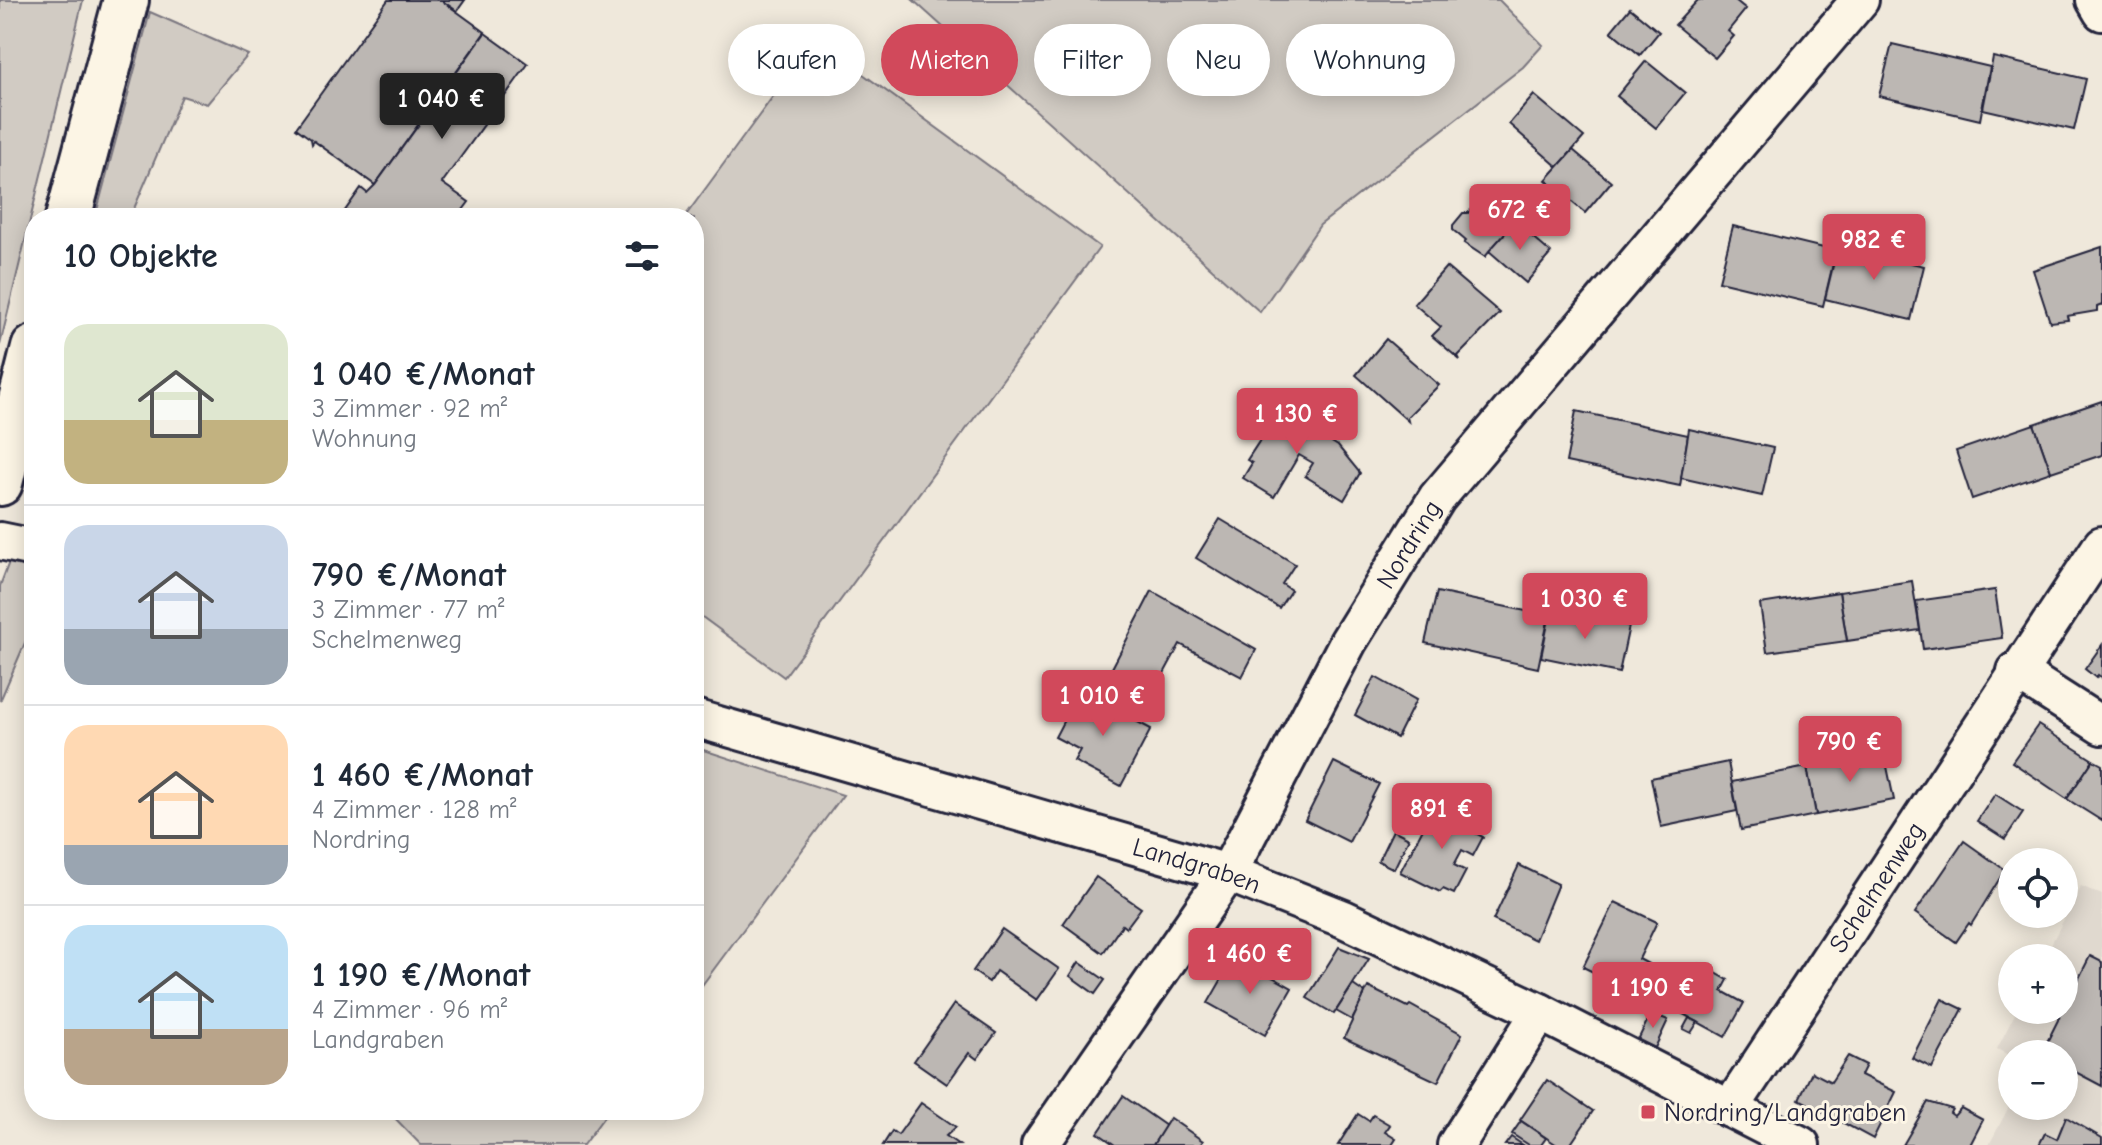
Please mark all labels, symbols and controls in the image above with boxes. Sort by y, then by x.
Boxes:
chip: Kaufen [728,24,865,96]
chip: Mieten [881,24,1018,96]
chip: Filter [1034,24,1151,96]
chip: Neu [1167,24,1270,96]
chip: Wohnung [1286,24,1455,96]
pin: 1 040 € [368,73,516,141]
text: 1 040 € [398,84,486,114]
pin: 672 € [1464,184,1576,252]
text: 672 € [1487,195,1553,225]
pin: 982 € [1818,214,1930,282]
text: 982 € [1840,225,1908,255]
icon: filters [620,234,664,278]
text: 10 Objekte [64,236,218,276]
text: 1 040 €/Monat [312,354,535,394]
icon: home [128,356,224,452]
pin: 1 130 € [1223,388,1371,456]
text: 3 Zimmer · 92 m² [312,394,507,424]
text: 1 130 € [1255,399,1339,429]
text: Wohnung [312,424,417,454]
street label: Nordring [1371,495,1448,594]
text: 790 €/Monat [312,555,506,595]
icon: home [128,557,224,653]
pin: 1 030 € [1511,573,1659,641]
text: 1 030 € [1540,584,1630,614]
text: 3 Zimmer · 77 m² [312,595,504,625]
text: Schelmenweg [312,625,462,655]
pin: 1 010 € [1029,670,1177,738]
text: 1 010 € [1060,681,1146,711]
pin: 790 € [1794,716,1906,784]
text: 790 € [1817,727,1883,757]
text: 1 460 €/Monat [312,755,533,795]
icon: home [128,757,224,853]
pin: 891 € [1386,783,1498,851]
text: 891 € [1410,794,1474,824]
text: 4 Zimmer · 128 m² [312,795,517,825]
street label: Schelmenweg [1823,816,1931,959]
text: Nordring [312,825,411,855]
street label: Landgraben [1129,832,1265,900]
map controls [1998,848,2078,1120]
button: locate [1998,848,2078,928]
pin: 1 460 € [1176,928,1324,996]
text: 1 460 € [1206,939,1294,969]
button: + [1998,944,2078,1024]
text: 1 190 €/Monat [312,955,530,995]
icon: home [128,957,224,1053]
pin: 1 190 € [1579,962,1727,1030]
text: 1 190 € [1610,973,1696,1003]
text: 4 Zimmer · 96 m² [312,995,507,1025]
text: Landgraben [312,1025,444,1055]
button: − [1998,1040,2078,1120]
place label: Nordring/Landgraben [1664,1098,1906,1128]
marker: Nordring/Landgraben [1639,1103,1657,1121]

